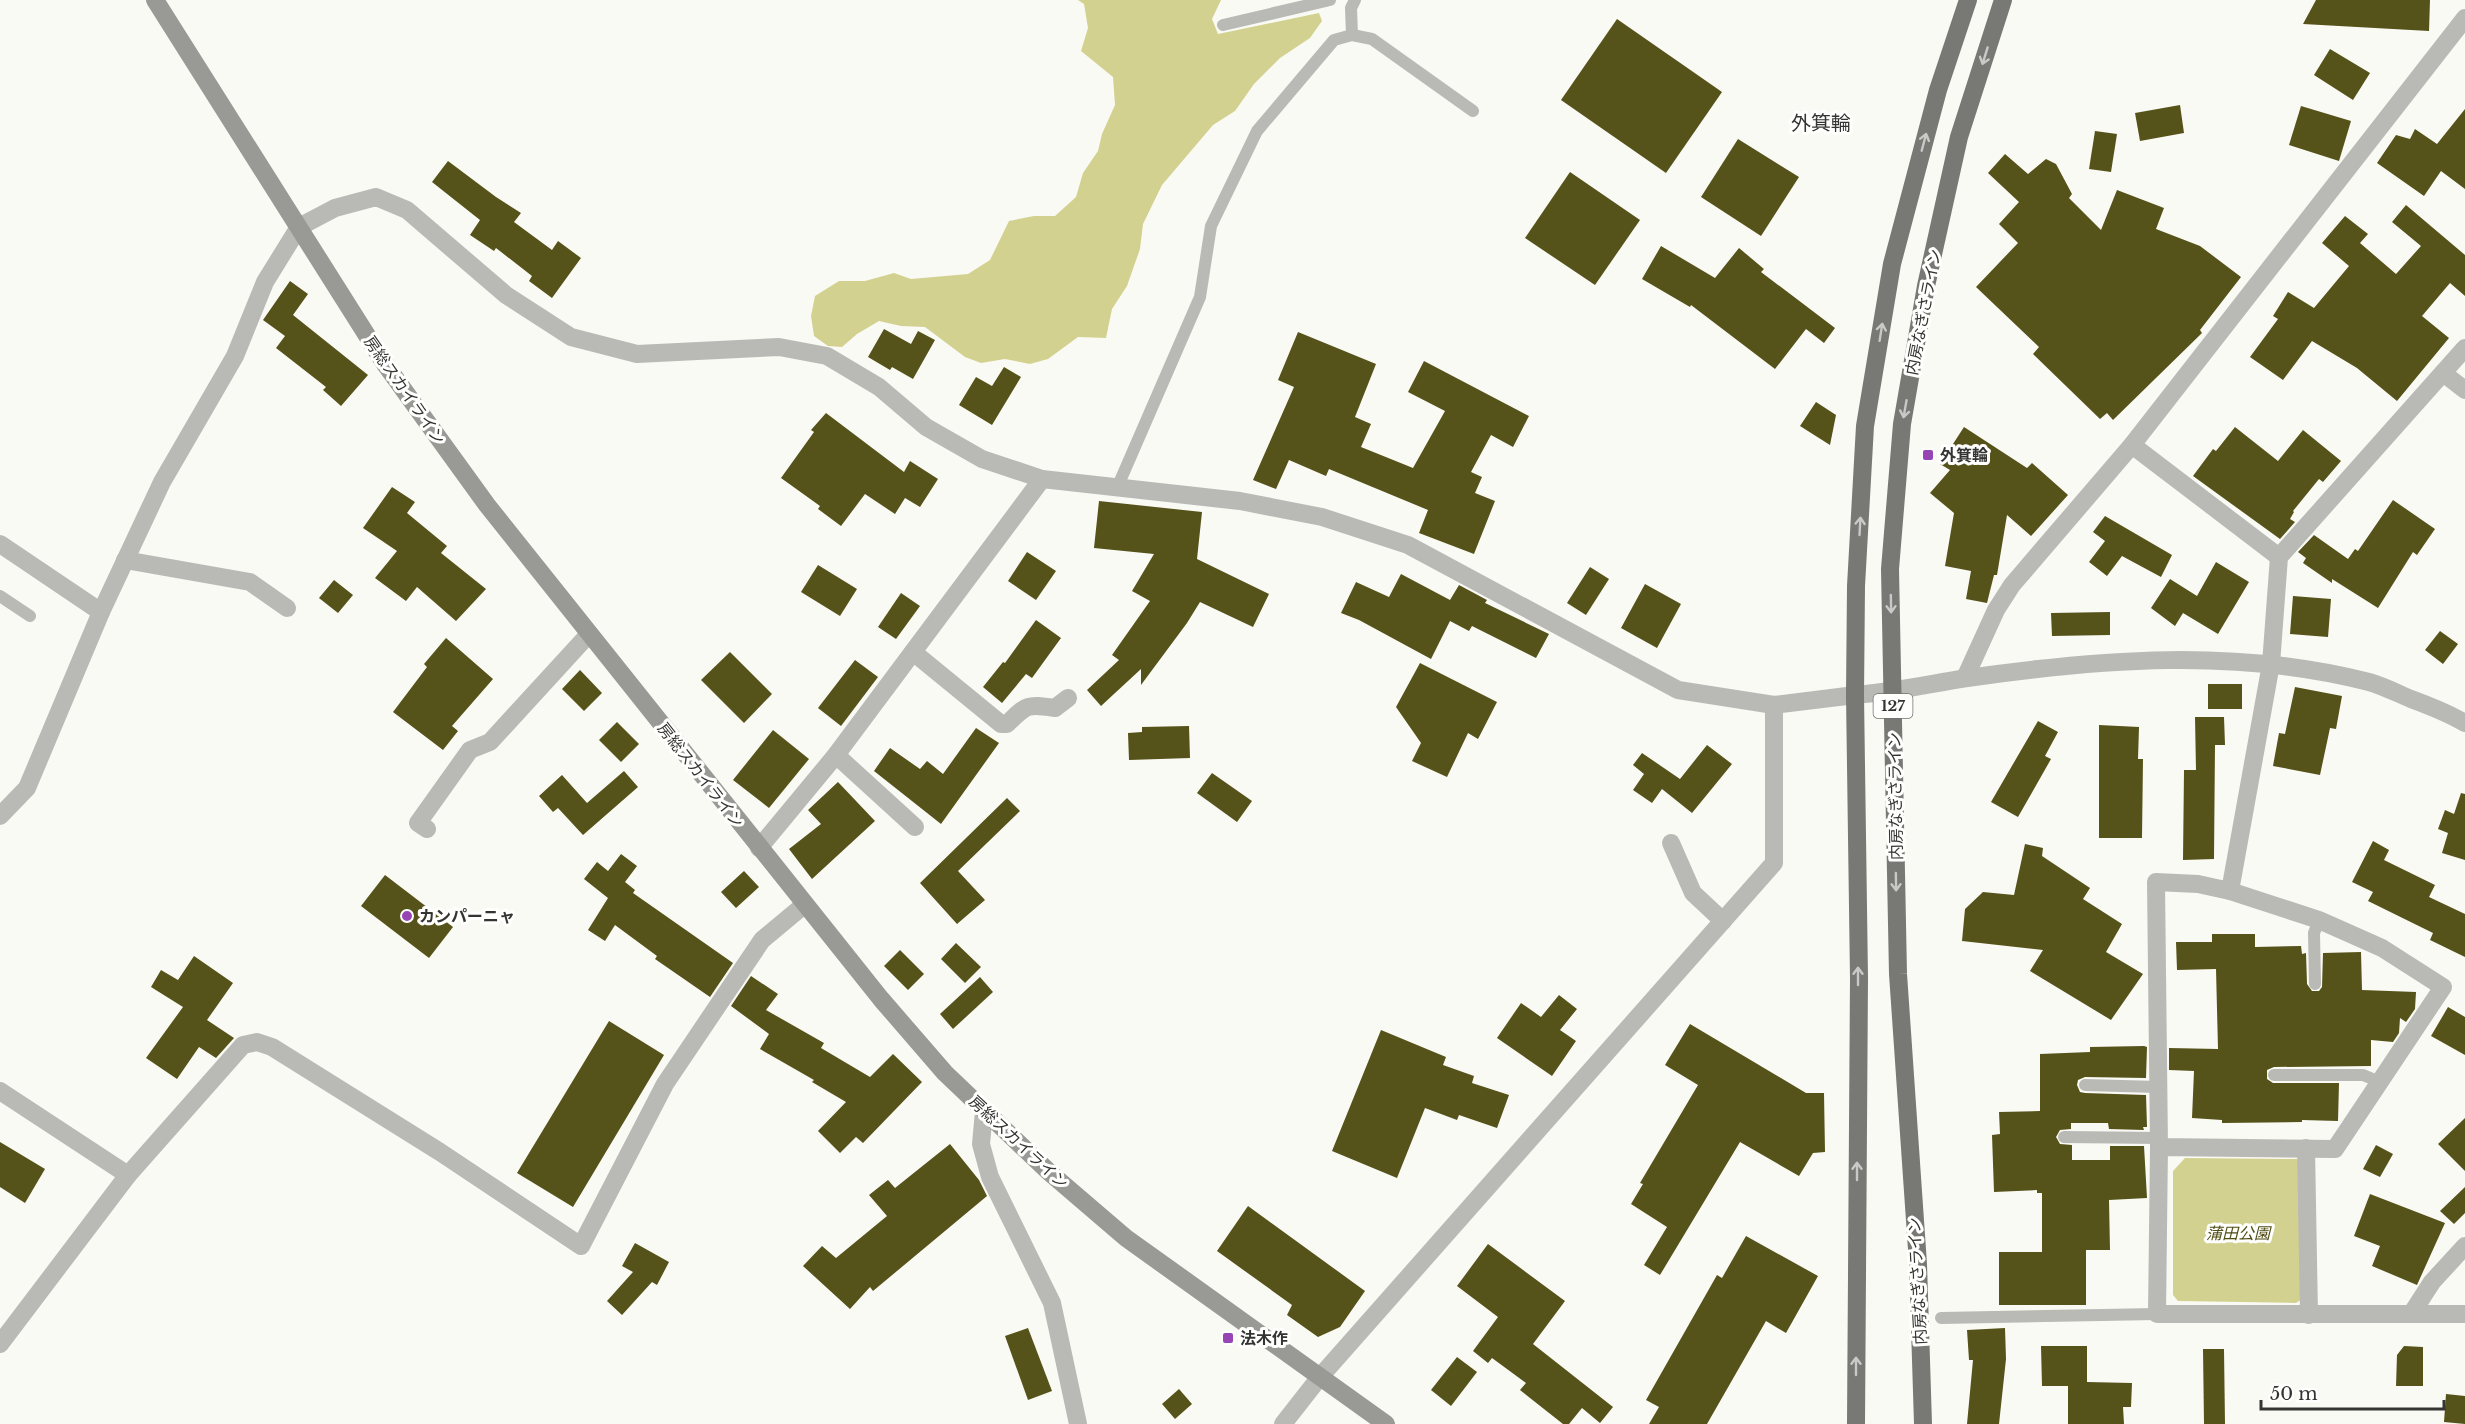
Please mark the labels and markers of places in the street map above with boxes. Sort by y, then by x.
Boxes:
place label: 外箕輪 [1940,445,1988,465]
marker: 外箕輪 [1921,448,1935,462]
place label: カンパーニャ [419,906,515,926]
marker: カンパーニャ [400,909,414,923]
place label: 法木作 [1240,1328,1288,1348]
marker: 法木作 [1221,1331,1235,1345]

